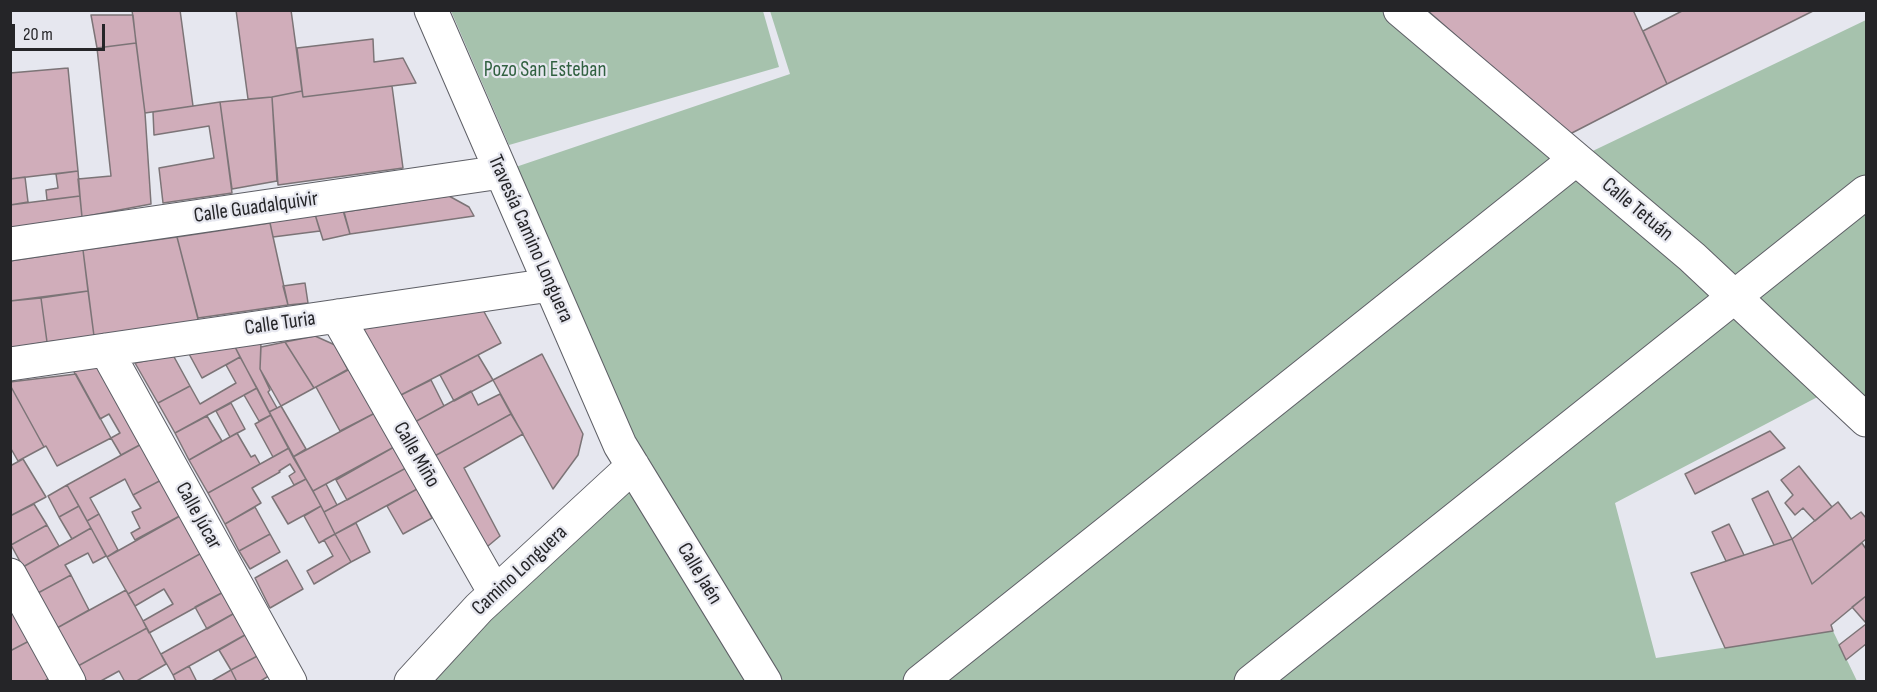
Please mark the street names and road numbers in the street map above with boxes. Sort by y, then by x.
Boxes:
street label: Travesía Camino Longuera [482,151,578,327]
street label: Calle Tetuán [1596,173,1678,247]
street label: Calle Guadalquivir [192,187,320,229]
street label: Calle Turia [243,307,317,341]
street label: Calle Miño [387,418,445,492]
street label: Calle Júcar [169,478,227,554]
street label: Camino Longuera [467,521,573,621]
street label: Calle Jaén [671,539,727,609]

